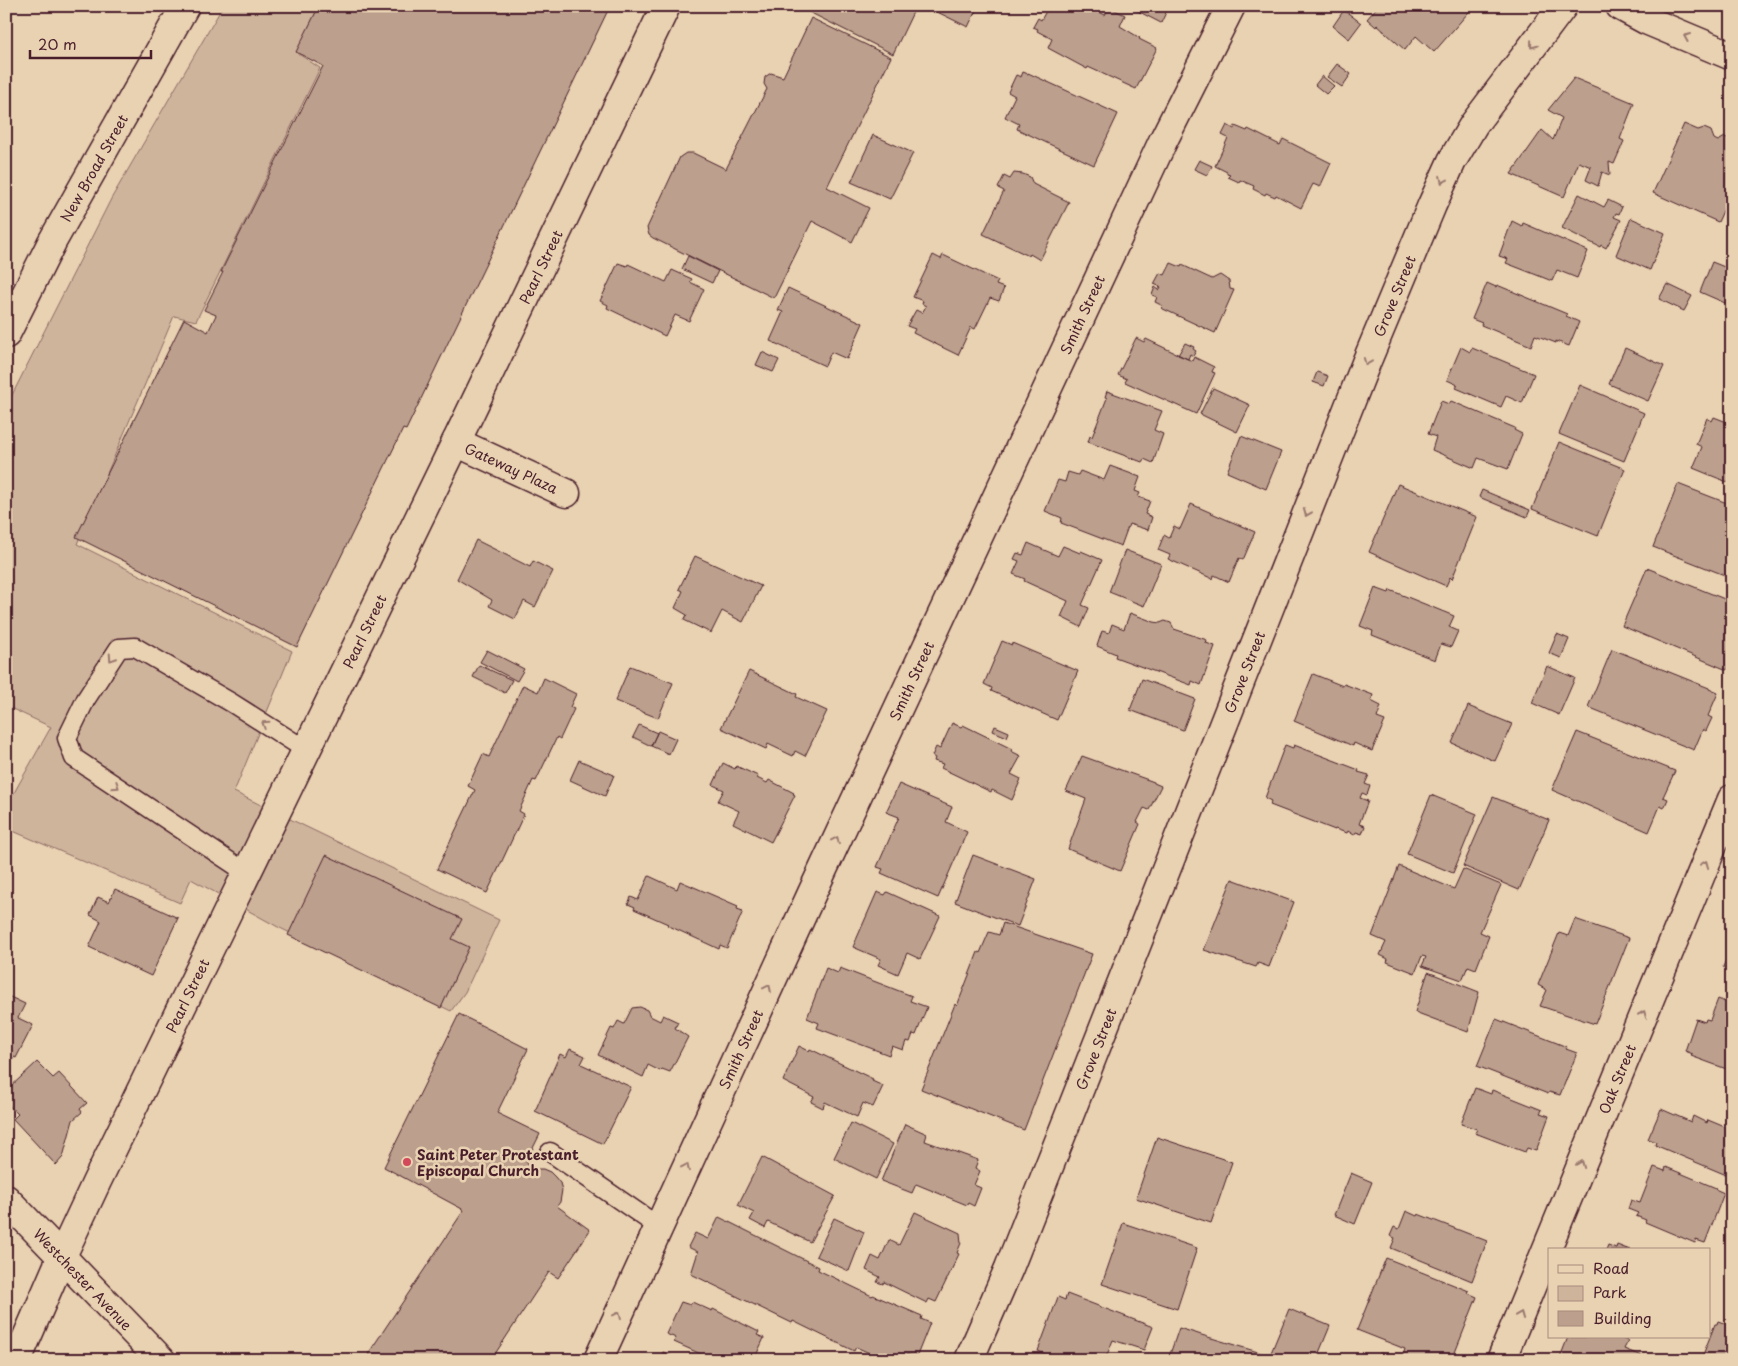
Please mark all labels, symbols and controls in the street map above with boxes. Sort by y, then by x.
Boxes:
scale bar [30,28,151,60]
text: 20 m [38,32,77,55]
one-way arrow [1683,33,1692,44]
one-way arrow [1530,39,1538,48]
street label: New Broad Street [55,110,133,226]
one-way arrow [1439,175,1450,184]
street label: Pearl Street [514,226,567,307]
street label: Grove Street [1368,252,1421,340]
street label: Smith Street [1054,271,1110,358]
one-way arrow [1363,357,1373,366]
street label: Gateway Plaza [461,437,562,498]
one-way arrow [1303,508,1314,517]
street label: Pearl Street [337,590,391,672]
street label: Grove Street [1218,628,1270,716]
street label: Smith Street [884,637,939,724]
one-way arrow [109,653,118,662]
one-way arrow [262,721,271,730]
one-way arrow [110,780,120,789]
one-way arrow [830,836,840,845]
one-way arrow [1699,860,1709,869]
street label: Pearl Street [160,955,214,1036]
one-way arrow [762,984,772,993]
street label: Grove Street [1070,1004,1121,1093]
street label: Smith Street [713,1006,768,1092]
one-way arrow [1637,1010,1648,1019]
street label: Oak Street [1593,1041,1641,1117]
place label: Saint Peter Protestant Episcopal Church [417,1144,579,1181]
marker: Saint Peter Protestant Episcopal Church [401,1156,413,1168]
one-way arrow [1575,1160,1586,1169]
one-way arrow [680,1164,690,1173]
street label: Westchester Avenue [29,1223,137,1335]
legend [1548,1248,1710,1338]
text: Road [1593,1256,1629,1279]
text: Park [1593,1280,1627,1303]
text: Building [1593,1306,1652,1329]
one-way arrow [612,1311,623,1320]
one-way arrow [1513,1311,1524,1320]

